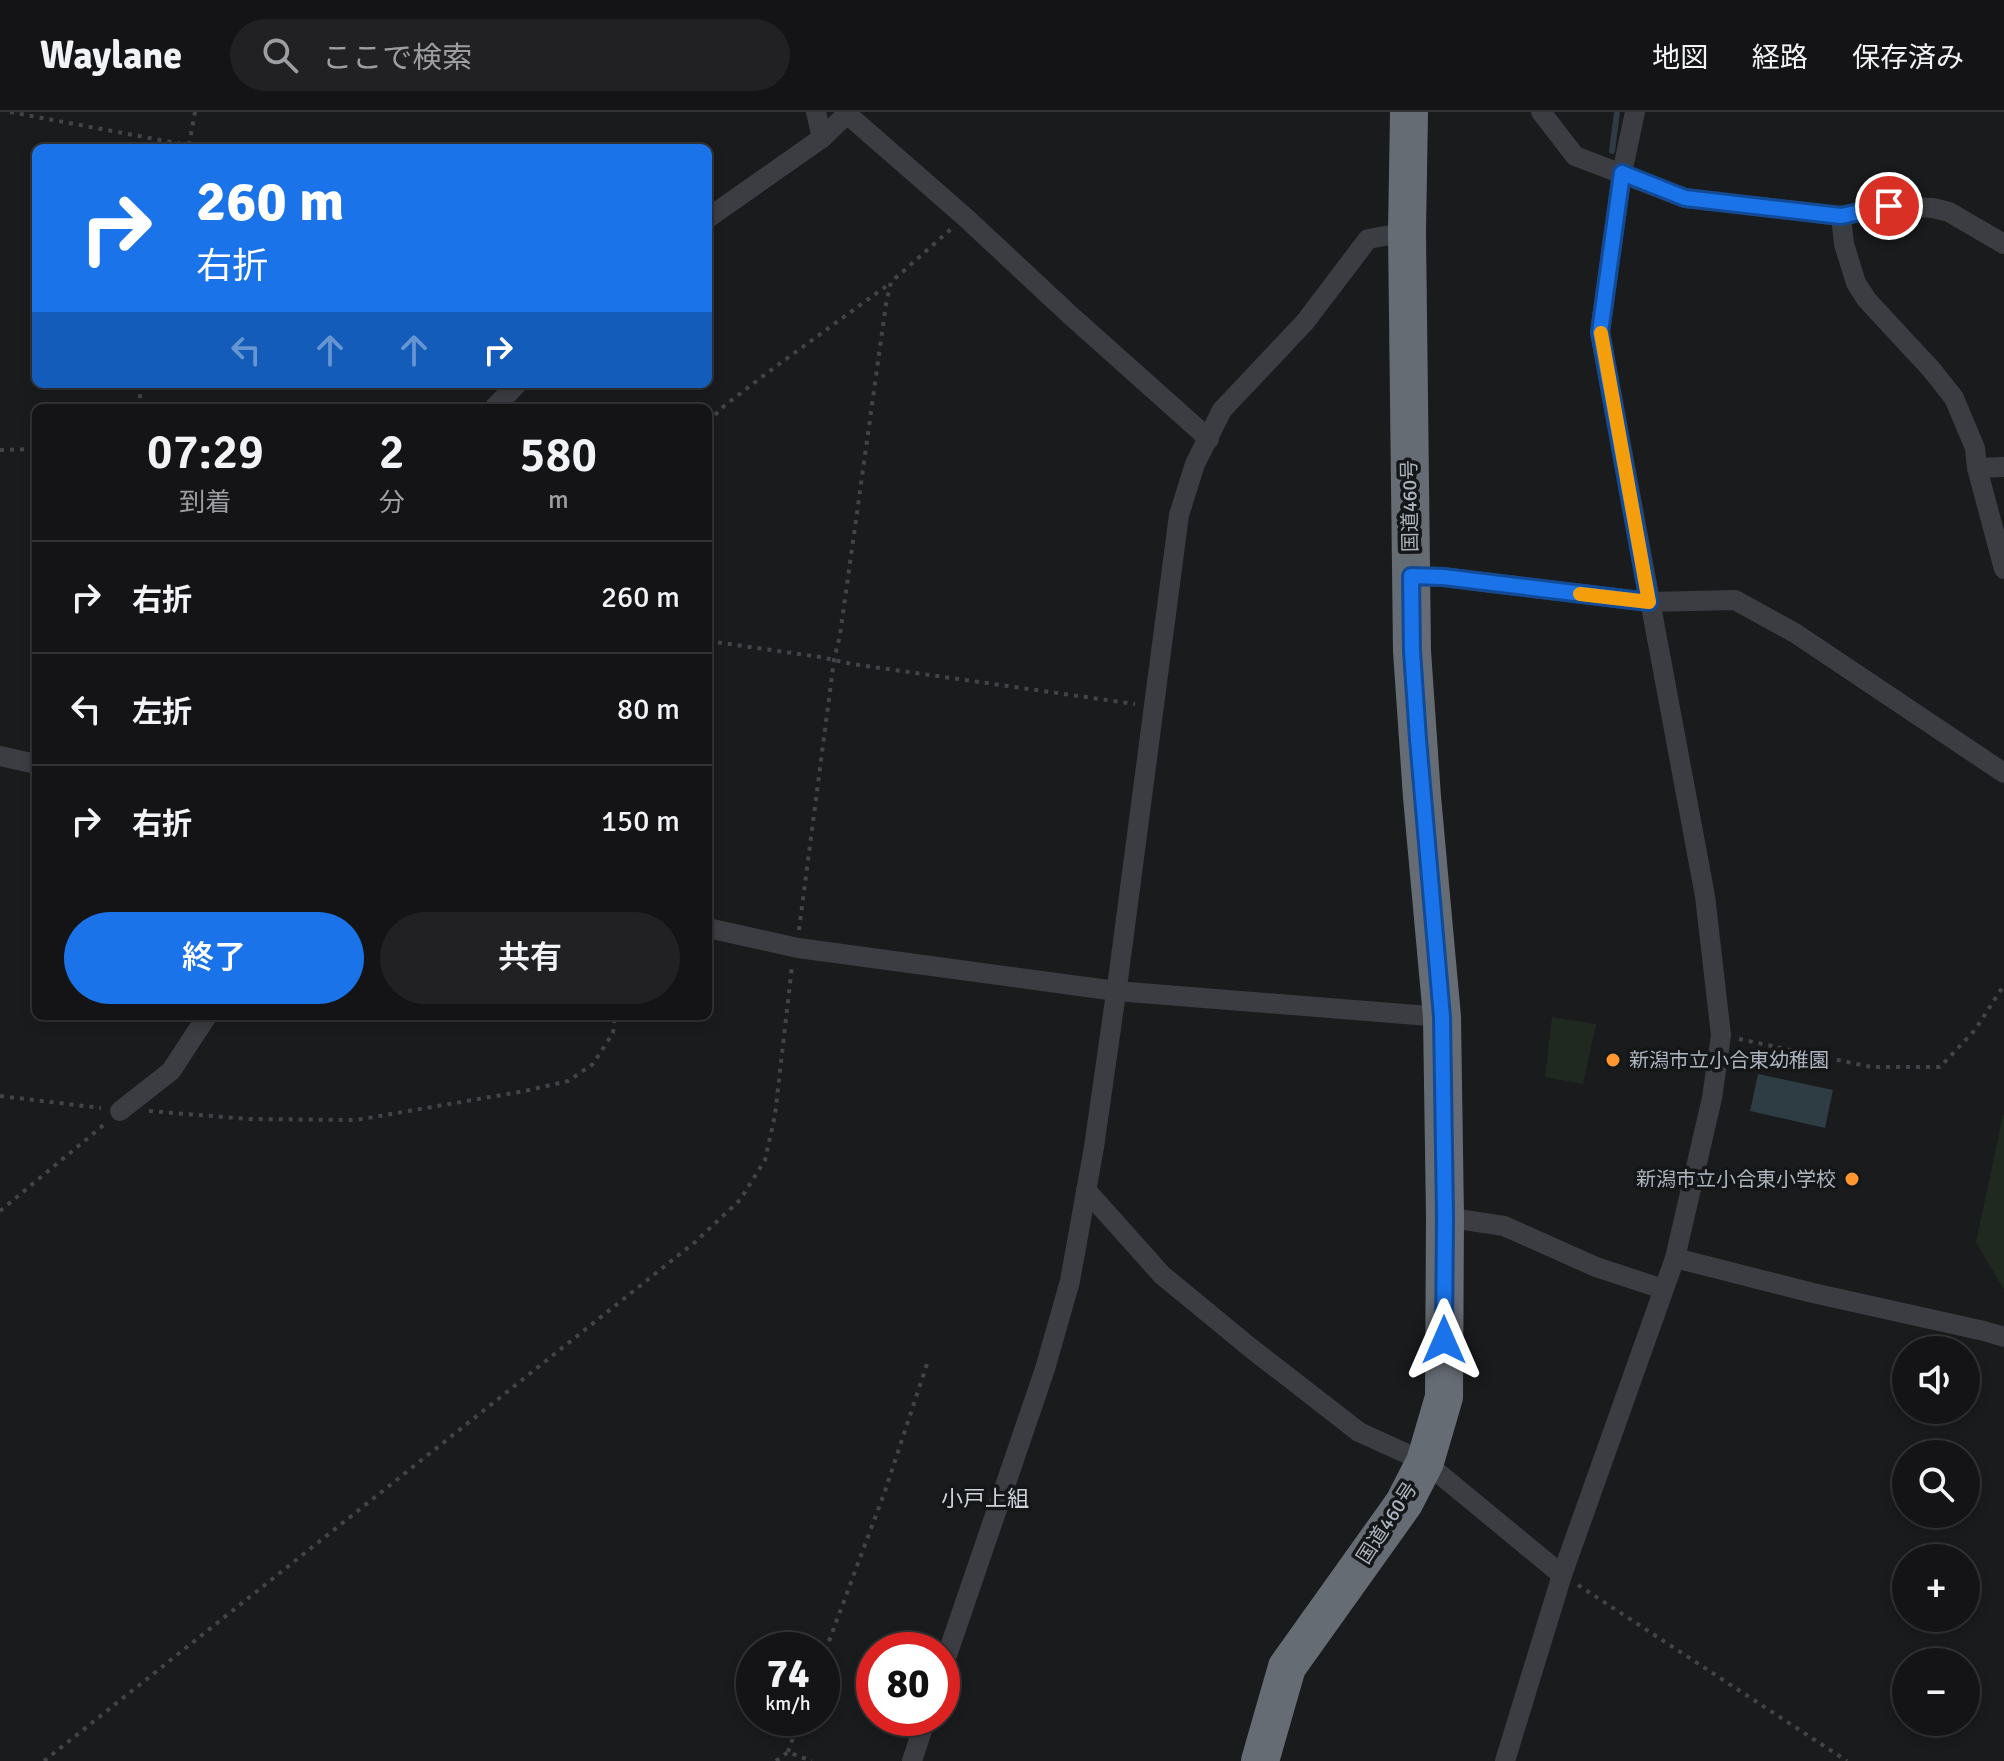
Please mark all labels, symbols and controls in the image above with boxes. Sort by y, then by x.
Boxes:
search box [230,19,790,91]
text: Waylane [40,32,182,79]
icon: search [258,33,302,77]
text: ここで検索 [322,40,472,77]
text: 地図 [1652,41,1708,75]
text: 経路 [1752,41,1808,75]
text: 保存済み [1852,41,1964,75]
text: 260 m [196,167,344,236]
pin [1855,172,1923,240]
icon: right [64,176,168,280]
icon: arrive [1867,184,1911,228]
text: 右折 [196,244,268,289]
icon: left [224,328,268,372]
icon: ahead [308,328,352,372]
icon: ahead [392,328,436,372]
icon: right [476,328,520,372]
text: 07:29 [147,423,264,482]
text: 2 [379,423,405,482]
text: 580 [519,426,597,485]
street label: 国道460号 [1397,460,1423,552]
text: m [548,484,569,516]
text: 到着 [179,487,231,519]
text: 分 [379,487,405,519]
icon: right [64,575,108,619]
text: 260 m [601,579,680,616]
text: 右折 [132,582,192,619]
icon: left [64,687,108,731]
text: 80 m [617,691,680,728]
text: 左折 [132,694,192,731]
icon: right [64,799,108,843]
text: 150 m [601,803,680,840]
text: 右折 [132,806,192,843]
button: 終了 [64,912,364,1004]
button: 共有 [380,912,680,1004]
place label: 新潟市立小合東幼稚園 [1629,1048,1829,1073]
marker: 新潟市立小合東幼稚園 [1604,1051,1622,1069]
place label: 新潟市立小合東小学校 [1636,1167,1836,1192]
marker: 新潟市立小合東小学校 [1843,1170,1861,1188]
position arrow [1402,1298,1486,1382]
map controls [1892,1336,1980,1736]
button: sound [1892,1336,1980,1424]
button: search [1892,1440,1980,1528]
street label: 国道460号 [1351,1477,1423,1569]
district label: 小戸上組 [941,1485,1029,1512]
button: + [1892,1544,1980,1632]
speed limit sign: 80 [856,1632,960,1736]
button: − [1892,1648,1980,1736]
text: 74 [766,1649,810,1699]
text: km/h [765,1691,811,1716]

